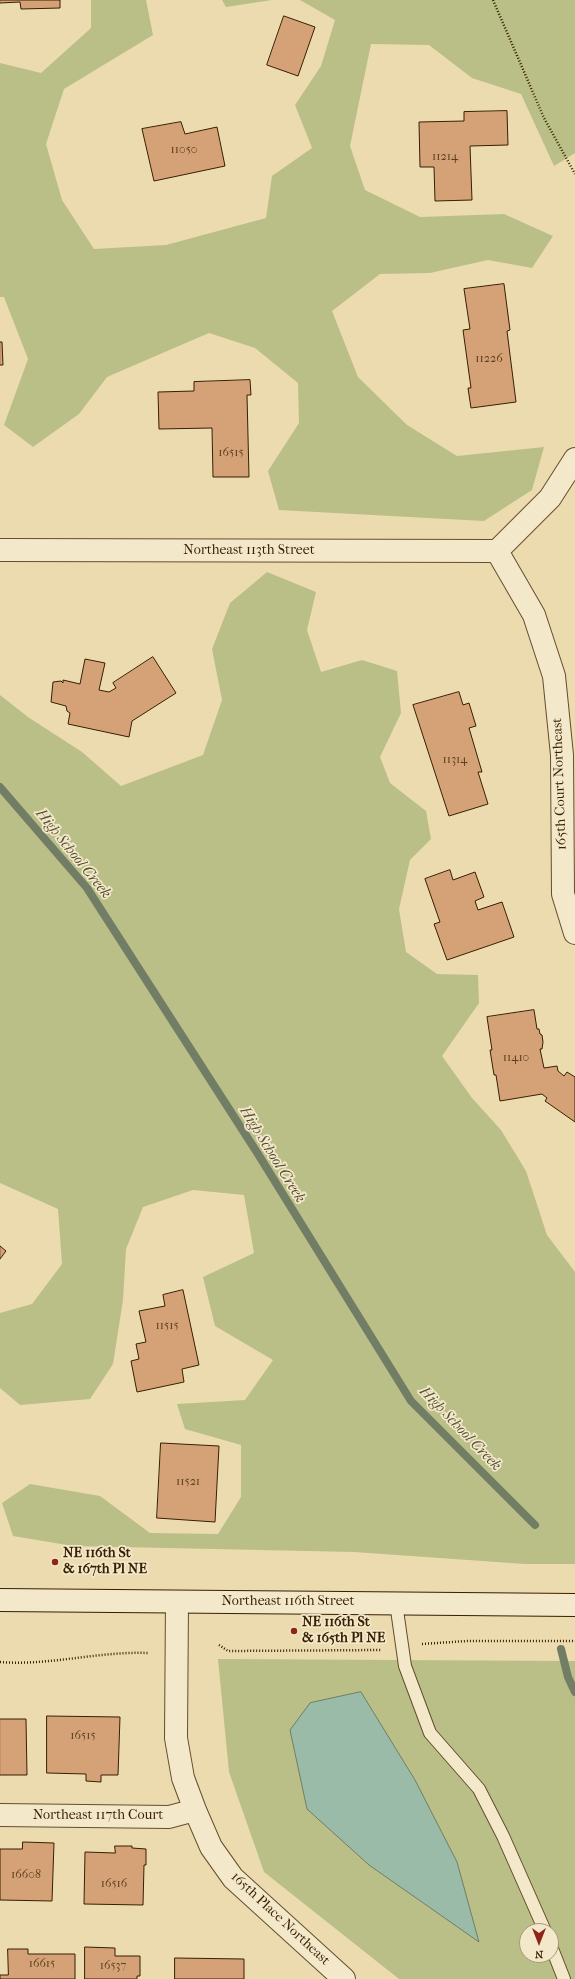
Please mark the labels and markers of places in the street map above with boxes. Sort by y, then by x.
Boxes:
place label: NE 116th St & 167th Pl NE [63,1546,147,1578]
marker: NE 116th St & 167th Pl NE [50,1557,60,1567]
place label: NE 116th St & 165th Pl NE [302,1615,385,1648]
marker: NE 116th St & 165th Pl NE [289,1626,299,1636]

